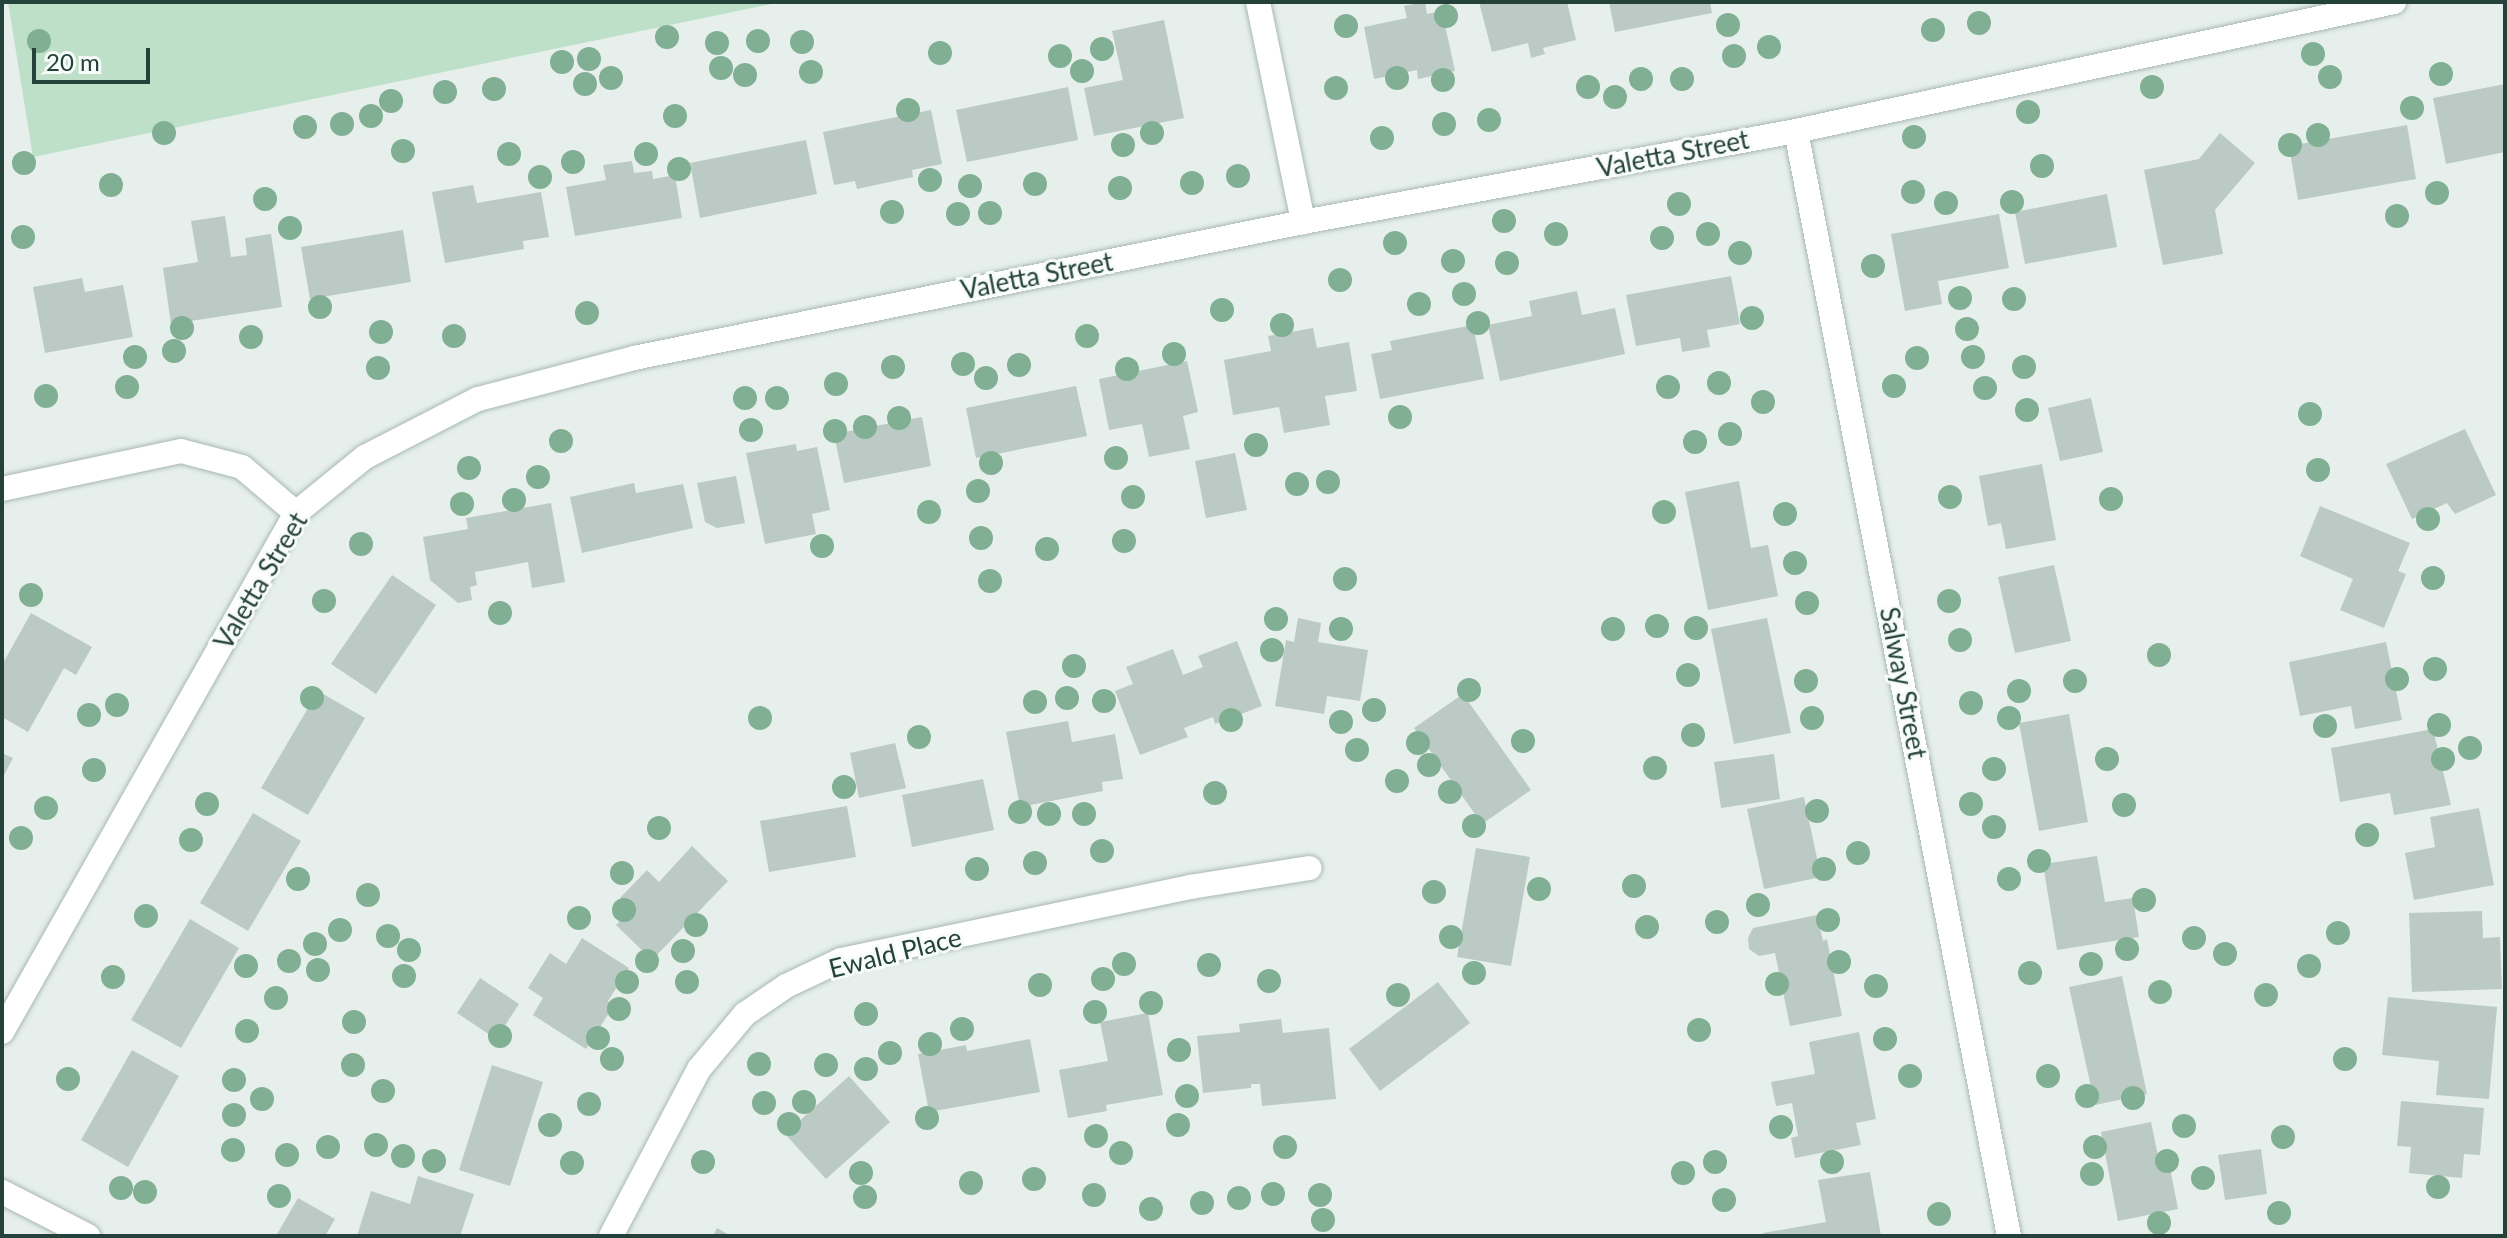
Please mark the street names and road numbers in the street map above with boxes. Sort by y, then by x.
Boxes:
street label: Valetta Street [1594,124,1752,184]
street label: Valetta Street [958,246,1116,306]
street label: Valetta Street [208,507,314,655]
street label: Salway Street [1873,604,1933,762]
street label: Ewald Place [825,921,965,985]

